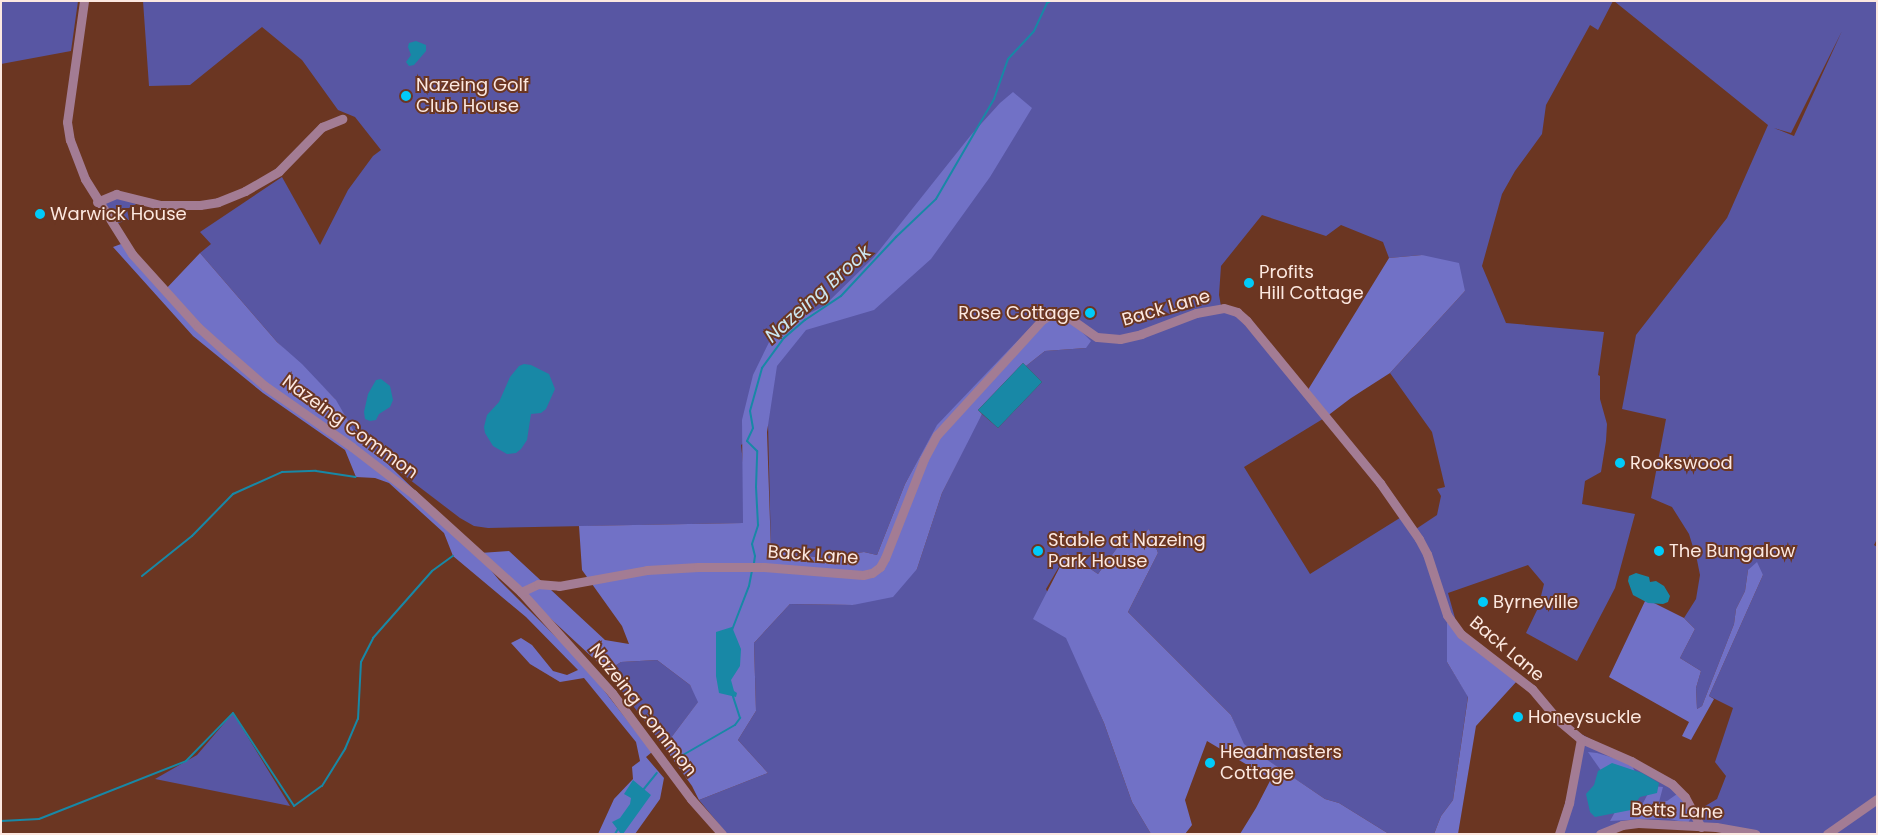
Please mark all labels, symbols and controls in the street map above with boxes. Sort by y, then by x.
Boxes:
place label: Nazeing Golf Club House [416,75,529,118]
marker: Nazeing Golf Club House [400,90,412,102]
place label: Warwick House [50,203,187,225]
marker: Warwick House [34,208,46,220]
water label: Nazeing Brook [760,240,876,348]
place label: Profits Hill Cottage [1259,262,1364,304]
marker: Profits Hill Cottage [1243,277,1255,289]
street label: Back Lane [1119,285,1213,331]
place label: Rose Cottage [958,302,1080,324]
marker: Rose Cottage [1084,307,1096,319]
street label: Nazeing Common [278,370,422,484]
place label: Rookswood [1630,452,1733,474]
marker: Rookswood [1614,457,1626,469]
place label: Stable at Nazeing Park House [1048,530,1206,572]
place label: The Bungalow [1669,540,1795,562]
street label: Back Lane [767,541,859,569]
marker: Stable at Nazeing Park House [1032,545,1044,557]
marker: The Bungalow [1653,545,1665,557]
place label: Byrneville [1493,591,1578,613]
marker: Byrneville [1477,596,1489,608]
street label: Back Lane [1465,612,1549,686]
street label: Nazeing Common [584,639,702,781]
place label: Honeysuckle [1528,706,1641,728]
marker: Honeysuckle [1512,711,1524,723]
place label: Headmasters Cottage [1220,742,1342,784]
marker: Headmasters Cottage [1204,757,1216,769]
street label: Betts Lane [1631,799,1723,823]

